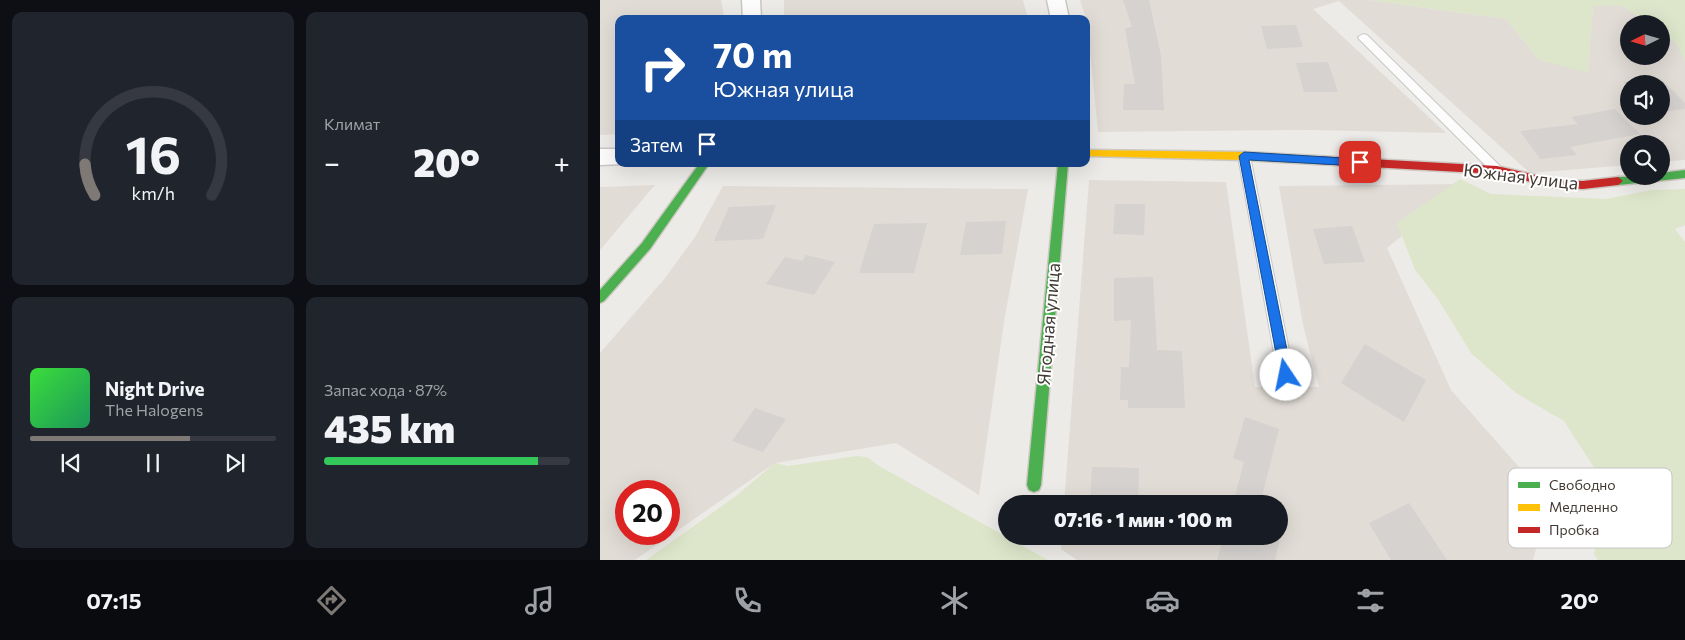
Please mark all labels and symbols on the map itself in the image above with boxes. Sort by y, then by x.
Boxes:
north arrow [1620,15,1670,65]
pin [1339,141,1381,183]
street label: Южная улица [1462,158,1580,194]
street label: Ягодная улица [1032,262,1064,386]
position arrow [1259,348,1311,400]
legend [1508,468,1672,548]
text: Свободно [1549,476,1616,493]
speed limit sign: 20 [615,480,680,545]
text: Медленно [1549,498,1618,515]
text: Пробка [1549,521,1599,538]

